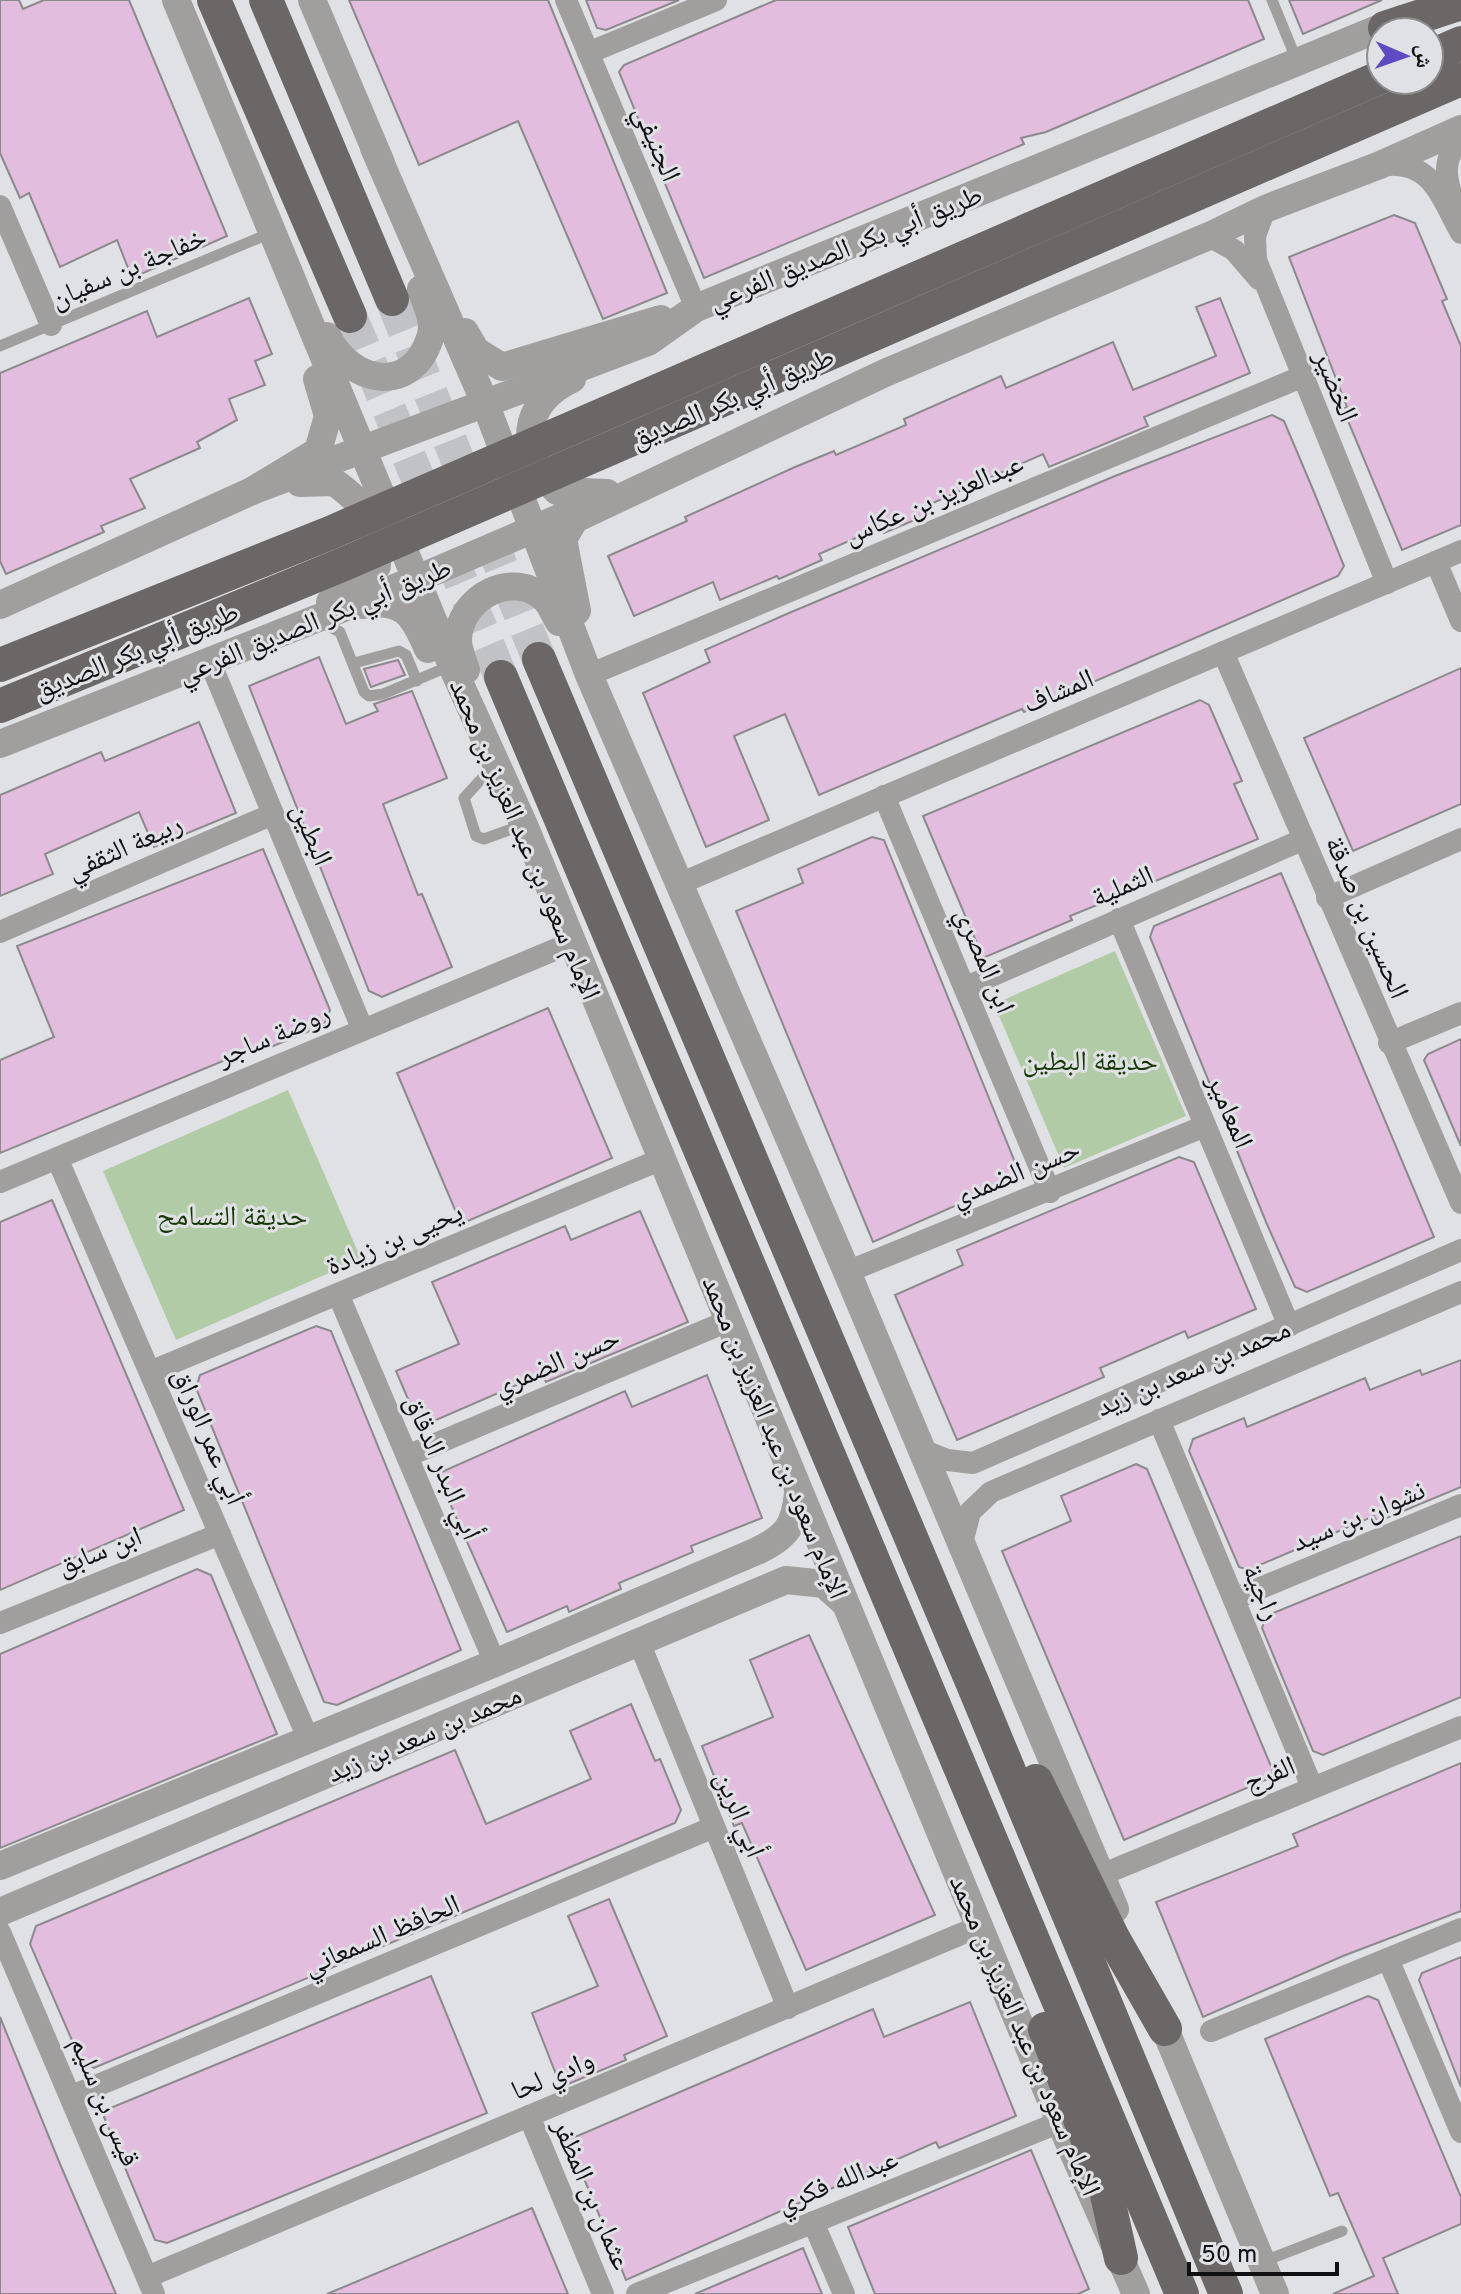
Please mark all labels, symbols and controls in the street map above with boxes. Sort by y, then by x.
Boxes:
north arrow [1365,16,1445,96]
text: ش [1409,44,1436,69]
street label: الجنيفي [621,101,687,189]
street label: طريق أبي بكر الصديق الفرعي [703,177,989,323]
street label: خفاجة بن سفيان [46,221,213,319]
street label: طريق أبي بكر الصديق [625,339,841,461]
street label: الخضير [1303,345,1365,428]
street label: عبدالعزيز بن عكاس [839,447,1029,555]
street label: طريق أبي بكر الصديق الفرعي [172,550,458,696]
street label: طريق أبي بكر الصديق [29,594,246,712]
street label: المشاف [1018,662,1100,724]
street label: الإمام سعود بن عبد العزيز بن محمد [439,674,607,1006]
street label: البطين [281,798,339,872]
street label: ربيعة الثقفي [62,807,190,892]
street label: الحسين بن صدقة [1315,831,1416,1005]
street label: الثملية [1087,859,1160,917]
street label: ابن المصري [943,903,1022,1021]
street label: روضة ساجر [211,997,336,1077]
park label: حديقة البطين [1022,1045,1158,1081]
street label: المعامير [1196,1069,1260,1155]
street label: حسن الضمدي [946,1133,1087,1219]
street label: يحيى بن زيادة [321,1196,469,1286]
park label: حديقة التسامح [157,1200,307,1236]
street label: الإمام سعود بن عبد العزيز بن محمد [692,1271,855,1605]
street label: محمد بن سعد بن زيد [1092,1313,1297,1427]
street label: حسن الضمري [489,1321,627,1408]
street label: أبي عمر الوراق [160,1363,254,1512]
street label: أبي البدر الدقاق [393,1389,489,1547]
street label: نشوان بن سيد [1287,1474,1431,1562]
street label: ابن سابق [52,1520,148,1586]
street label: راجية [1232,1559,1288,1627]
street label: محمد بن سعد بن زيد [323,1679,528,1793]
street label: الفرج [1239,1749,1301,1802]
street label: أبي الرين [703,1766,773,1864]
street label: الإمام سعود بن عبد العزيز بن محمد [939,1870,1107,2202]
street label: الحافظ السمعاني [298,1888,467,1988]
street label: قيس بن سليم [60,2032,147,2173]
street label: وادي لحا [506,2043,601,2112]
street label: عثمان بن المظفر [542,2113,638,2276]
street label: عبدالله فكري [772,2142,905,2225]
scale bar [1189,2226,1337,2276]
text: 50 m [1201,2241,1257,2271]

